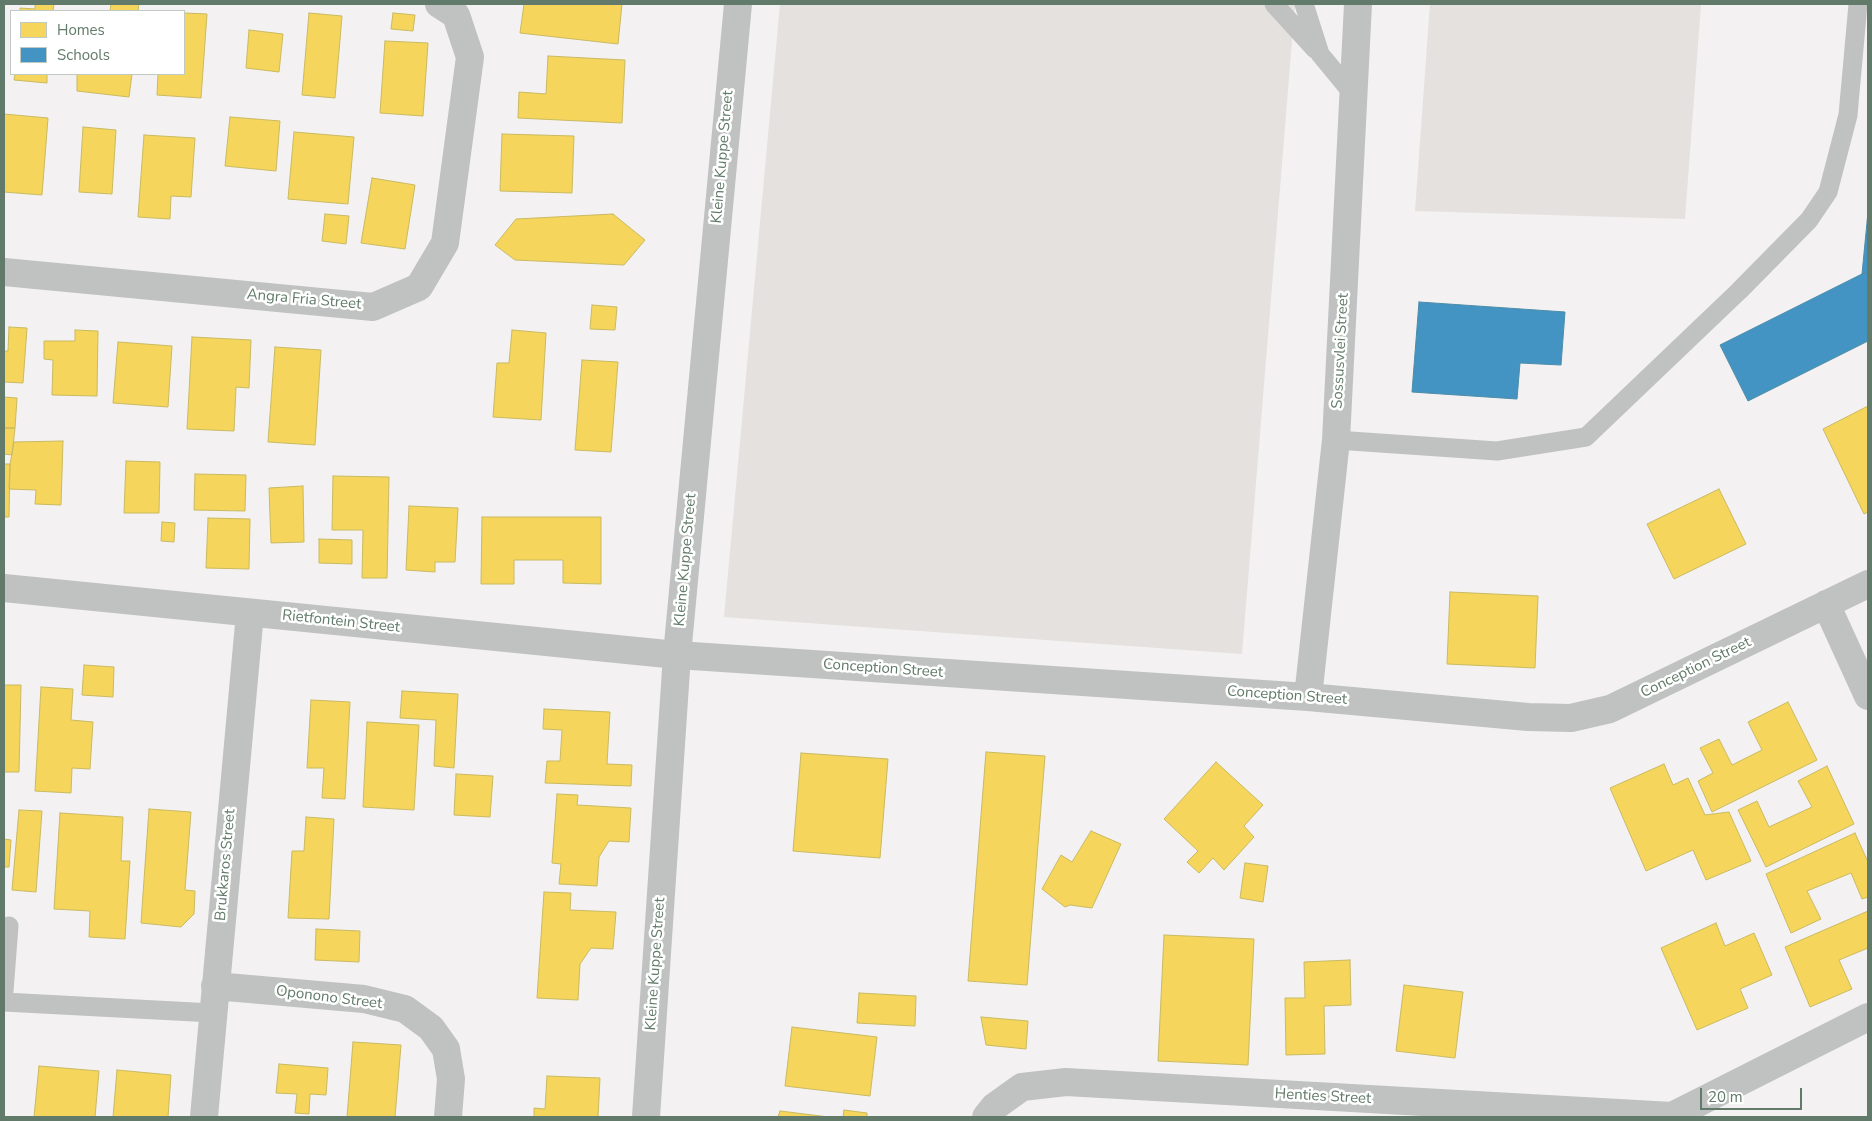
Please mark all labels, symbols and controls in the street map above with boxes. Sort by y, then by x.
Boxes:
legend [10,10,185,75]
text: Homes [57,20,105,40]
text: Schools [57,45,110,65]
street label: Kleine Kuppe Street [708,90,738,224]
street label: Angra Fria Street [246,286,362,314]
street label: Sossusvlei Street [1329,293,1353,409]
street label: Kleine Kuppe Street [671,493,701,627]
street label: Rietfontein Street [281,607,401,637]
street label: Conception Street [1638,634,1754,702]
street label: Conception Street [822,656,944,682]
street label: Conception Street [1226,683,1348,709]
street label: Brukkaros Street [212,808,240,922]
street label: Kleine Kuppe Street [642,897,670,1031]
street label: Oponono Street [275,983,383,1013]
scale bar [1702,1078,1804,1110]
street label: Henties Street [1274,1085,1372,1109]
text: 20 m [1708,1087,1743,1107]

